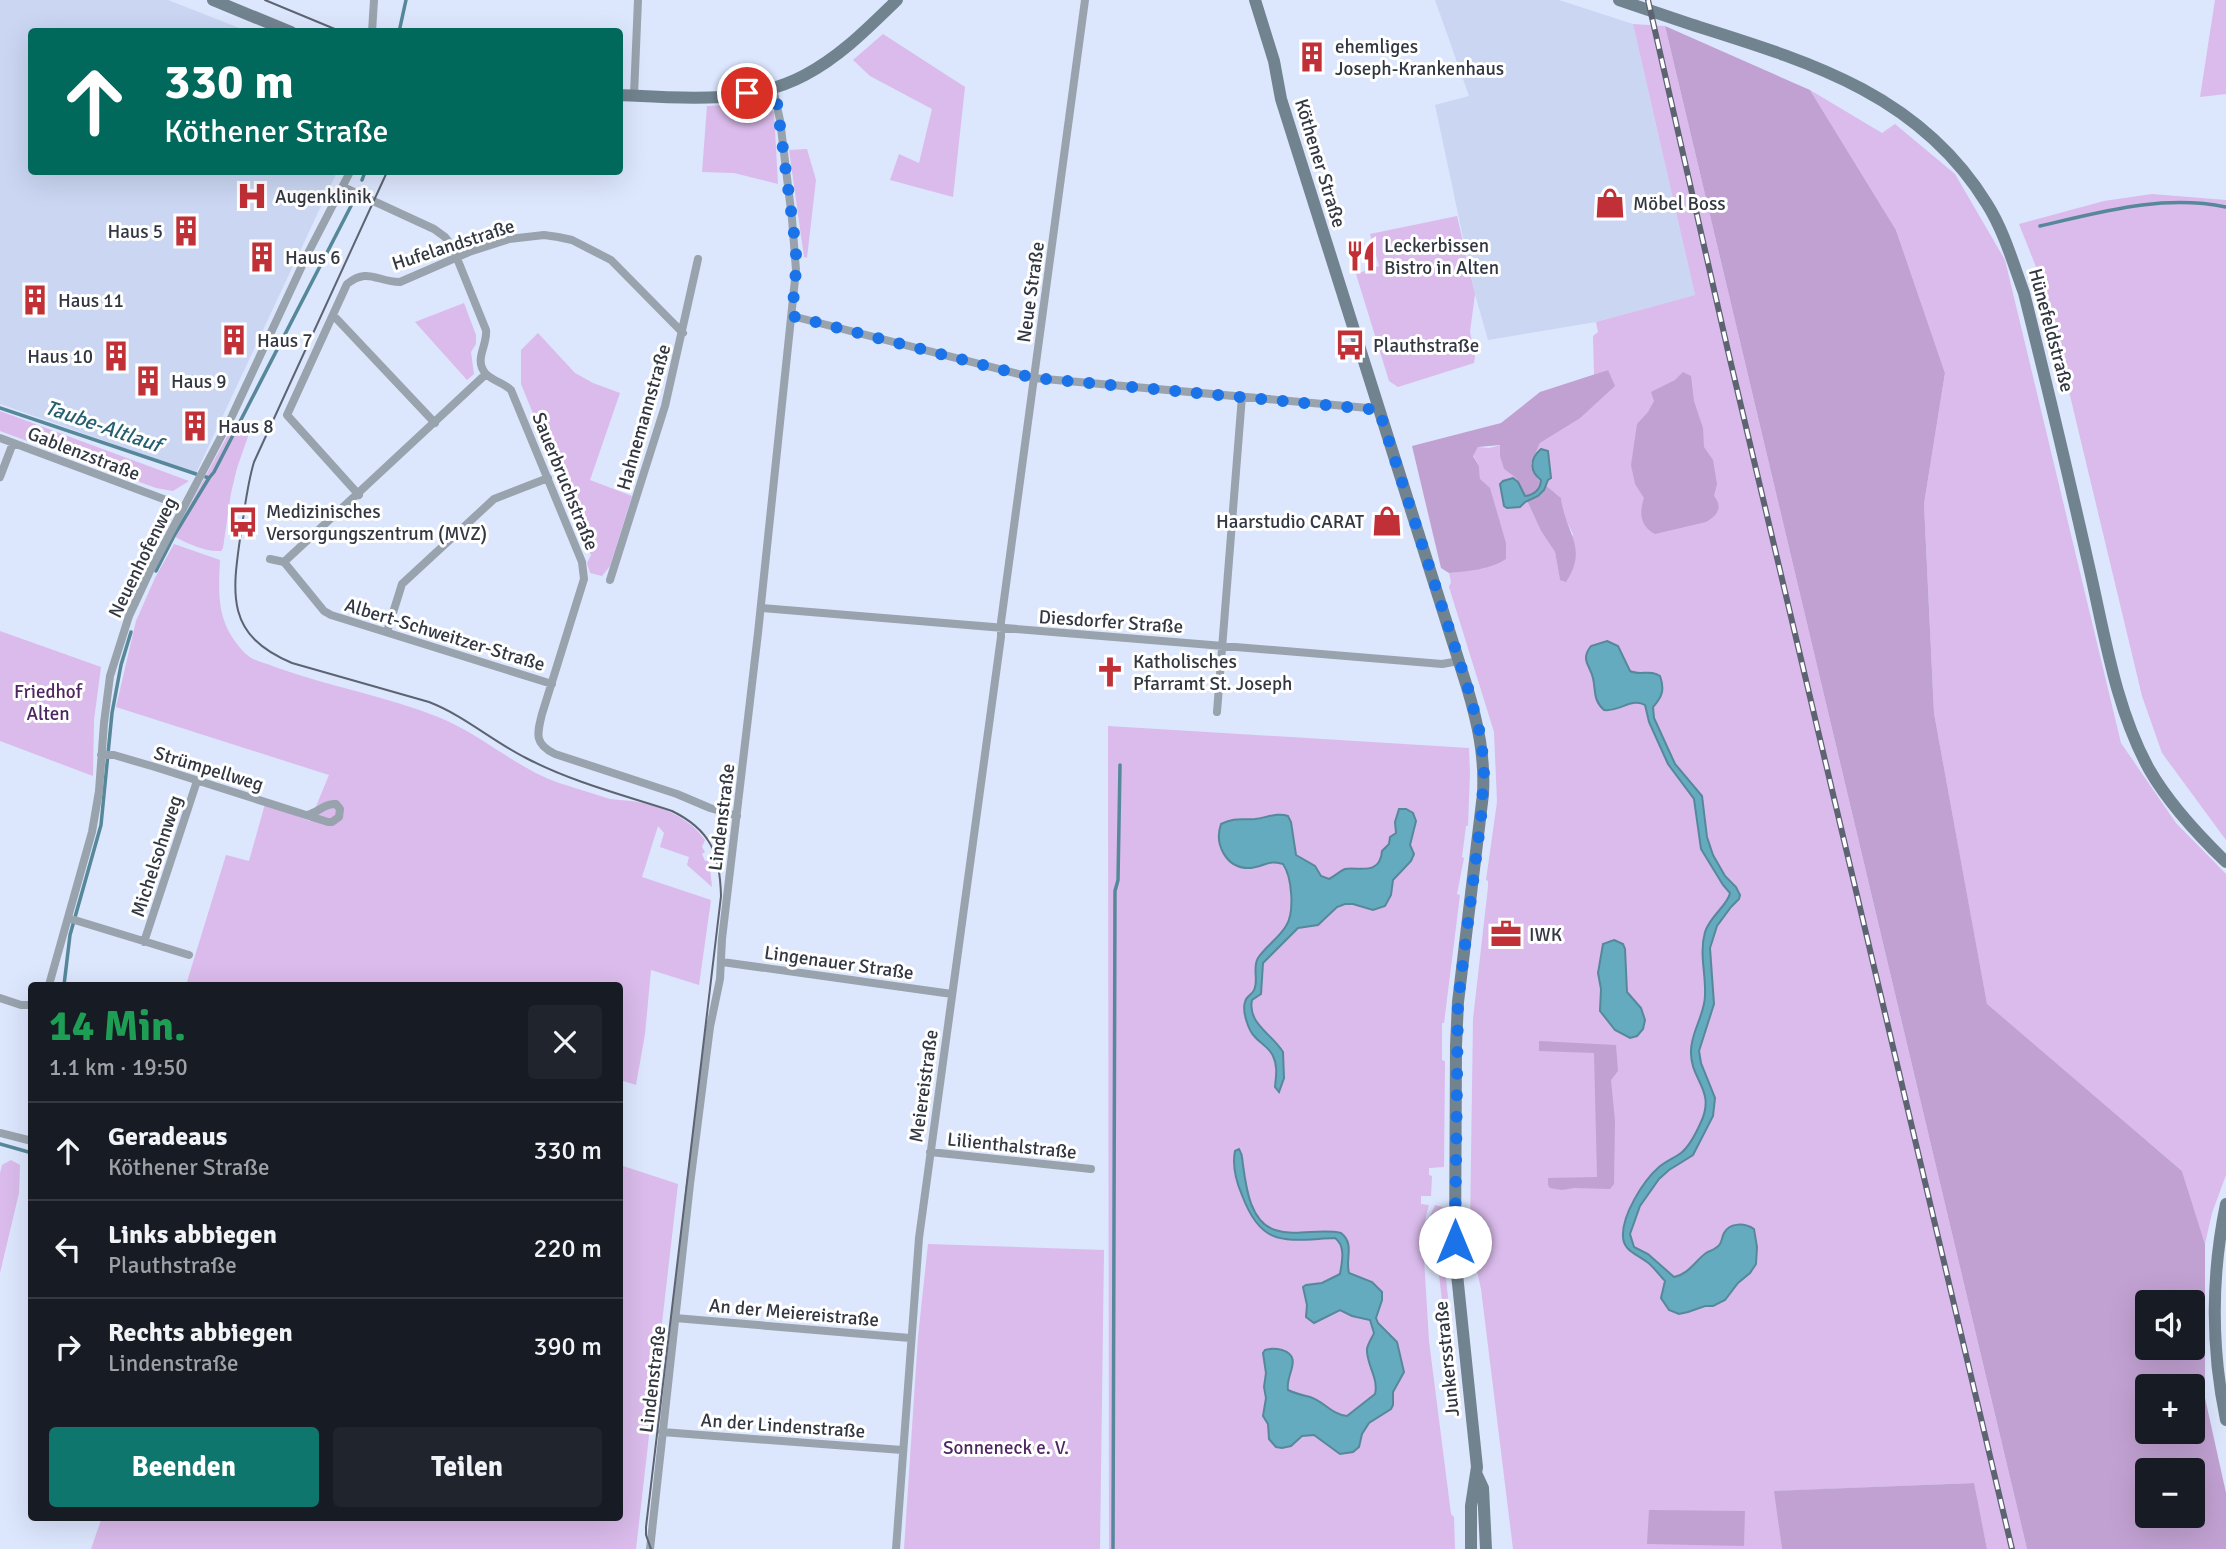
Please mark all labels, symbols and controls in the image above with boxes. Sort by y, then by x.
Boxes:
place label: ehemliges Joseph-Krankenhaus [1335,35,1504,81]
building icon: ehemliges Joseph-Krankenhaus [1295,40,1329,74]
text: 330 m [164,52,294,112]
icon: ahead [49,56,140,147]
pin [717,63,777,123]
icon: arrive [728,74,766,112]
street label: Köthener Straße [1289,96,1351,231]
text: Köthener Straße [164,112,389,151]
hospital icon: Augenklinik [235,179,269,213]
place label: Augenklinik [275,185,372,209]
shop icon: Möbel Boss [1593,186,1627,220]
place label: Möbel Boss [1633,192,1726,216]
building icon: Haus 5 [169,214,203,248]
street label: Hufelandstraße [389,214,518,276]
place label: Haus 5 [107,220,163,244]
place label: Leckerbissen Bistro in Alten [1384,234,1499,280]
restaurant icon: Leckerbissen Bistro in Alten [1344,239,1378,273]
building icon: Haus 6 [245,240,279,274]
street label: Neue Straße [1012,240,1050,344]
place label: Haus 6 [285,246,341,270]
street label: Hünefeldstraße [2023,266,2079,395]
building icon: Haus 11 [18,283,52,317]
place label: Haus 11 [58,289,124,313]
building icon: Haus 7 [217,323,251,357]
bus stop icon: Plauthstraße [1333,328,1367,362]
place label: Haus 7 [257,329,313,353]
place label: Plauthstraße [1373,334,1479,358]
building icon: Haus 10 [99,339,133,373]
street label: Hahnemannstraße [612,341,676,493]
place label: Haus 10 [27,345,93,369]
building icon: Haus 9 [131,364,165,398]
place label: Haus 9 [171,370,227,394]
water label: Taube-Altlauf [42,394,169,460]
building icon: Haus 8 [178,409,212,443]
street label: Sauerbruchstraße [526,409,604,554]
place label: Haus 8 [218,415,274,439]
street label: Gablenzstraße [24,421,143,486]
street label: Neuenhofenweg [103,493,183,622]
place label: Medizinisches Versorgungszentrum (MVZ) [266,500,487,546]
shop icon: Haarstudio CARAT [1370,504,1404,538]
bus stop icon: Medizinisches Versorgungszentrum (MVZ) [226,505,260,539]
place label: Haarstudio CARAT [1216,510,1365,534]
street label: Albert-Schweitzer-Straße [342,593,548,677]
street label: Diesdorfer Straße [1038,605,1184,639]
place label: Katholisches Pfarramt St. Joseph [1133,650,1292,696]
church icon: Katholisches Pfarramt St. Joseph [1093,655,1127,689]
park label: Friedhof Alten [14,680,84,726]
street label: Strümpellweg [151,741,266,797]
street label: Lindenstraße [704,762,740,872]
street label: Michelsohnweg [126,792,188,920]
office icon: IWK [1489,917,1523,951]
place label: IWK [1529,923,1563,947]
street label: Lingenauer Straße [763,941,915,985]
text: 14 Min. [49,1001,186,1052]
button: close [528,1005,602,1079]
street label: Meiereistraße [904,1028,944,1144]
text: 1.1 km · 19:50 [49,1053,188,1082]
text: Geradeaus [108,1121,227,1153]
street label: Lilienthalstraße [946,1127,1078,1165]
icon: ahead [49,1132,87,1170]
text: 330 m [533,1135,602,1167]
text: Köthener Straße [108,1153,269,1182]
position arrow [1418,1205,1492,1279]
text: Links abbiegen [108,1219,277,1251]
icon: left [49,1230,87,1268]
text: 220 m [533,1233,602,1265]
text: Plauthstraße [108,1251,237,1280]
map controls [2135,1290,2205,1528]
button: sound [2135,1290,2205,1360]
street label: An der Meiereistraße [708,1294,880,1332]
street label: Junkersstraße [1429,1300,1465,1418]
text: Rechts abbiegen [108,1317,293,1349]
street label: Lindenstraße [635,1324,671,1434]
icon: right [49,1328,87,1366]
text: 390 m [533,1331,602,1363]
text: Lindenstraße [108,1349,239,1378]
button: + [2135,1374,2205,1444]
street label: An der Lindenstraße [700,1408,866,1444]
button: Beenden [49,1427,319,1507]
button: Teilen [333,1427,602,1507]
park label: Sonneneck e. V. [943,1436,1069,1460]
button: − [2135,1458,2205,1528]

